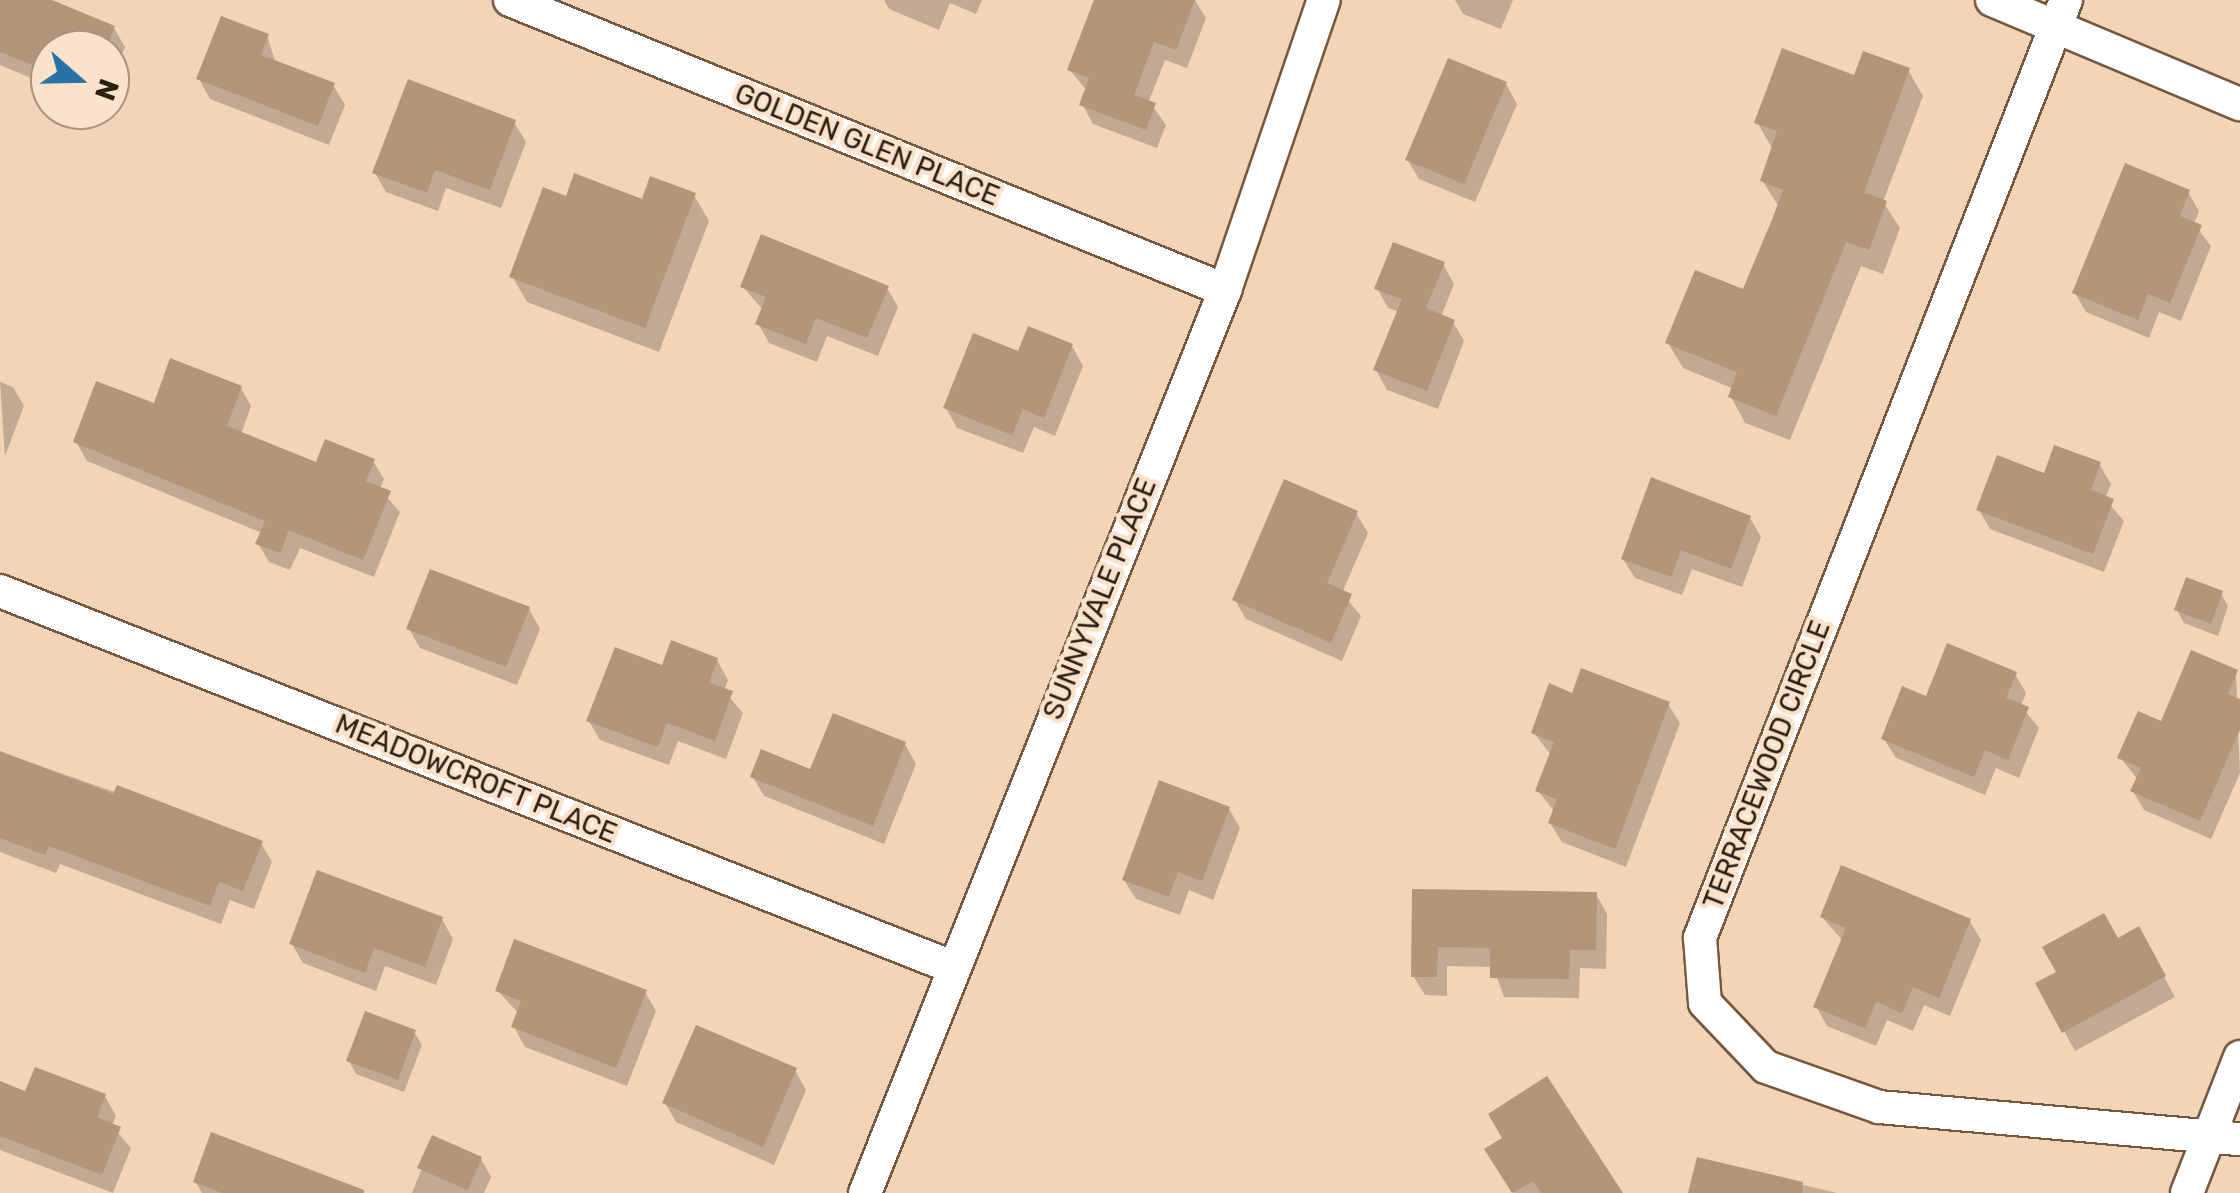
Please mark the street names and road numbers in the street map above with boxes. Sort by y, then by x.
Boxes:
street label: GOLDEN GLEN PLACE [730,77,1004,213]
street label: SUNNYVALE PLACE [1036,473,1164,725]
street label: TERRACEWOOD CIRCLE [1696,616,1838,914]
street label: MEADOWCROFT PLACE [330,707,622,851]

